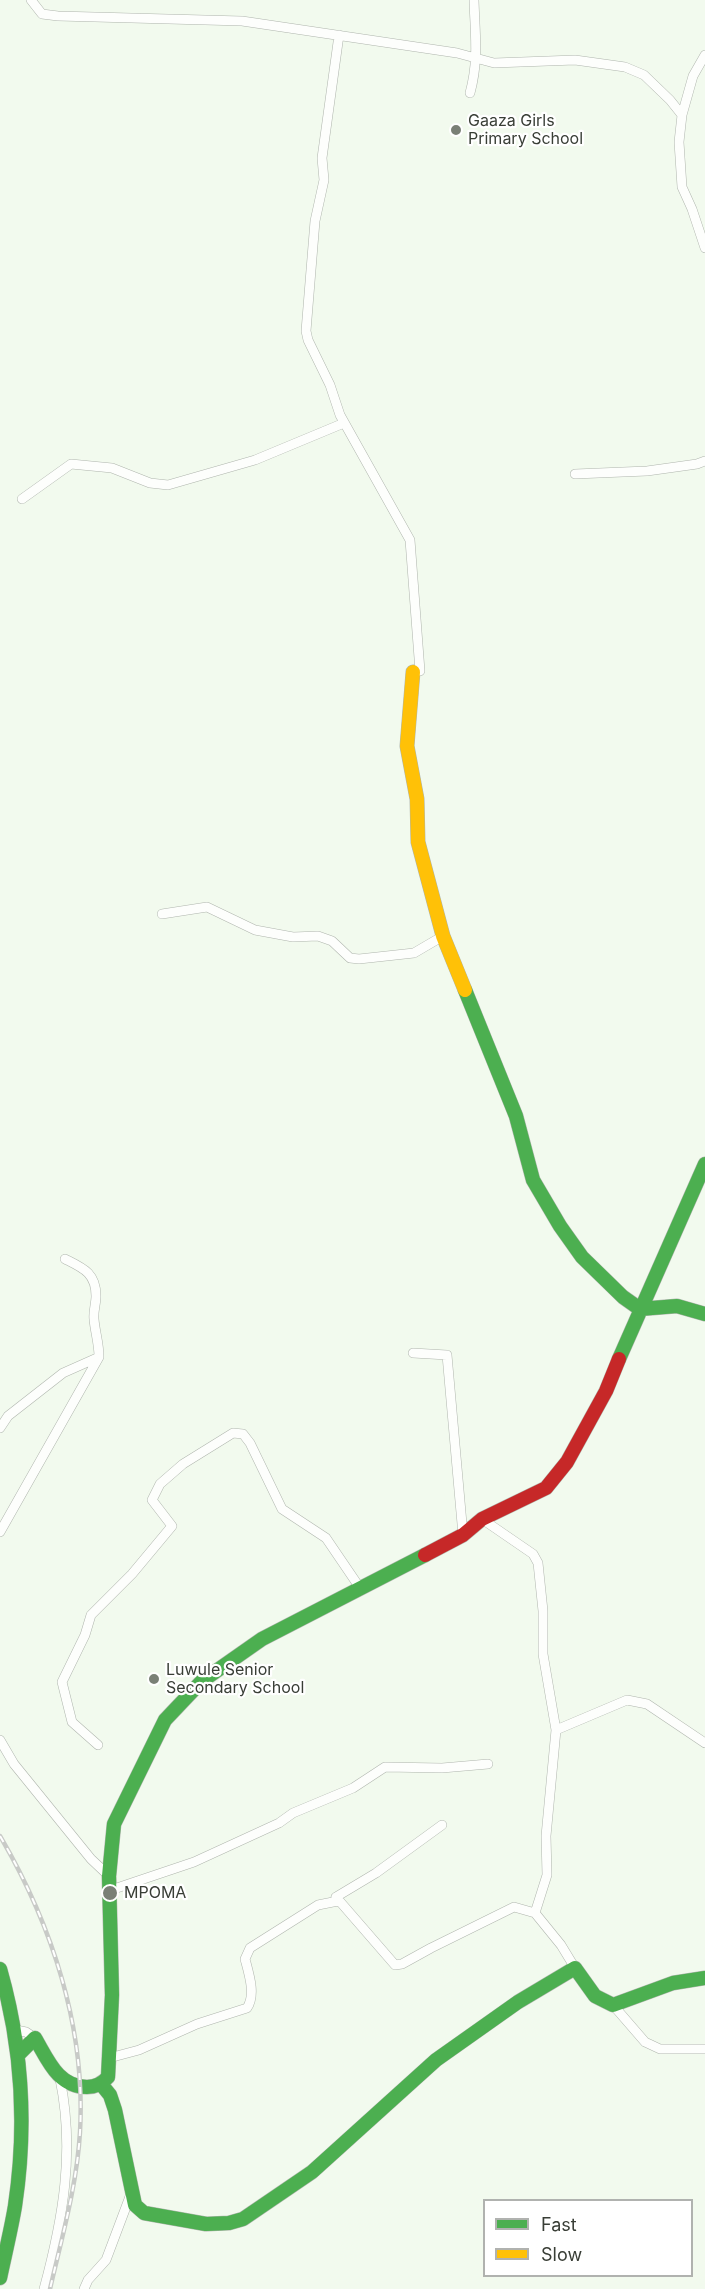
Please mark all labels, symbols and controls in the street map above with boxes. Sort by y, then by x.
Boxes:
place label: Gaaza Girls Primary School [468,111,583,149]
marker: Gaaza Girls Primary School [449,123,463,137]
place label: Luwule Senior Secondary School [166,1660,304,1698]
marker: Luwule Senior Secondary School [147,1672,161,1686]
place label: MPOMA [124,1883,186,1903]
marker: MPOMA [101,1884,119,1902]
legend [483,2199,693,2277]
text: Fast [541,2214,577,2235]
text: Slow [541,2244,582,2265]

